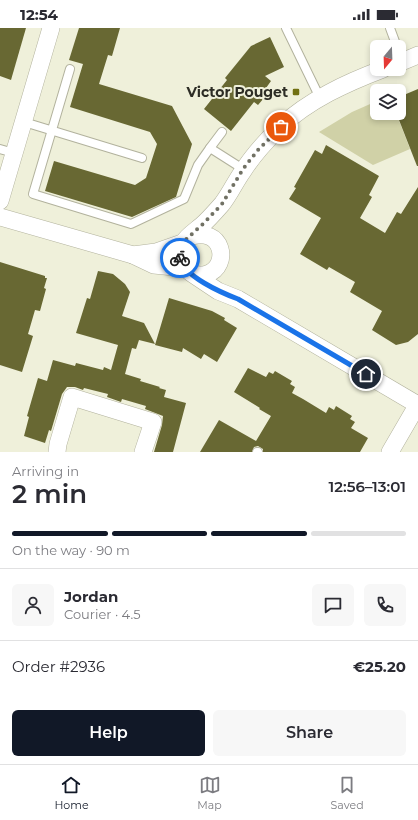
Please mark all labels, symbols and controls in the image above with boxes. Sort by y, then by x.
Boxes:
text: 12:54 [20,5,58,24]
north arrow [370,40,406,76]
map controls [370,40,406,120]
place label: Victor Pouget [185,83,288,101]
button: layers [370,84,406,120]
marker: Victor Pouget [291,87,301,97]
pin [264,110,298,144]
icon: bag [270,116,292,138]
courier [160,238,200,278]
icon: bike [169,247,191,269]
pin [349,357,383,391]
icon: home [355,363,377,385]
text: Arriving in [12,463,79,479]
text: 12:56–13:01 [329,477,406,496]
text: 2 min [12,478,87,510]
text: On the way · 90 m [12,542,130,558]
button: person [12,584,54,626]
button: chat [312,584,354,626]
button: phone [364,584,406,626]
text: Jordan [64,587,118,606]
text: Courier · 4.5 [64,606,141,622]
text: Order #2936 [12,657,105,676]
text: €25.20 [353,657,406,676]
button: Help [12,710,205,756]
button: Share [213,710,406,756]
tab: Home [54,774,89,812]
tab: Map [197,774,222,812]
tab: Saved [331,774,364,812]

